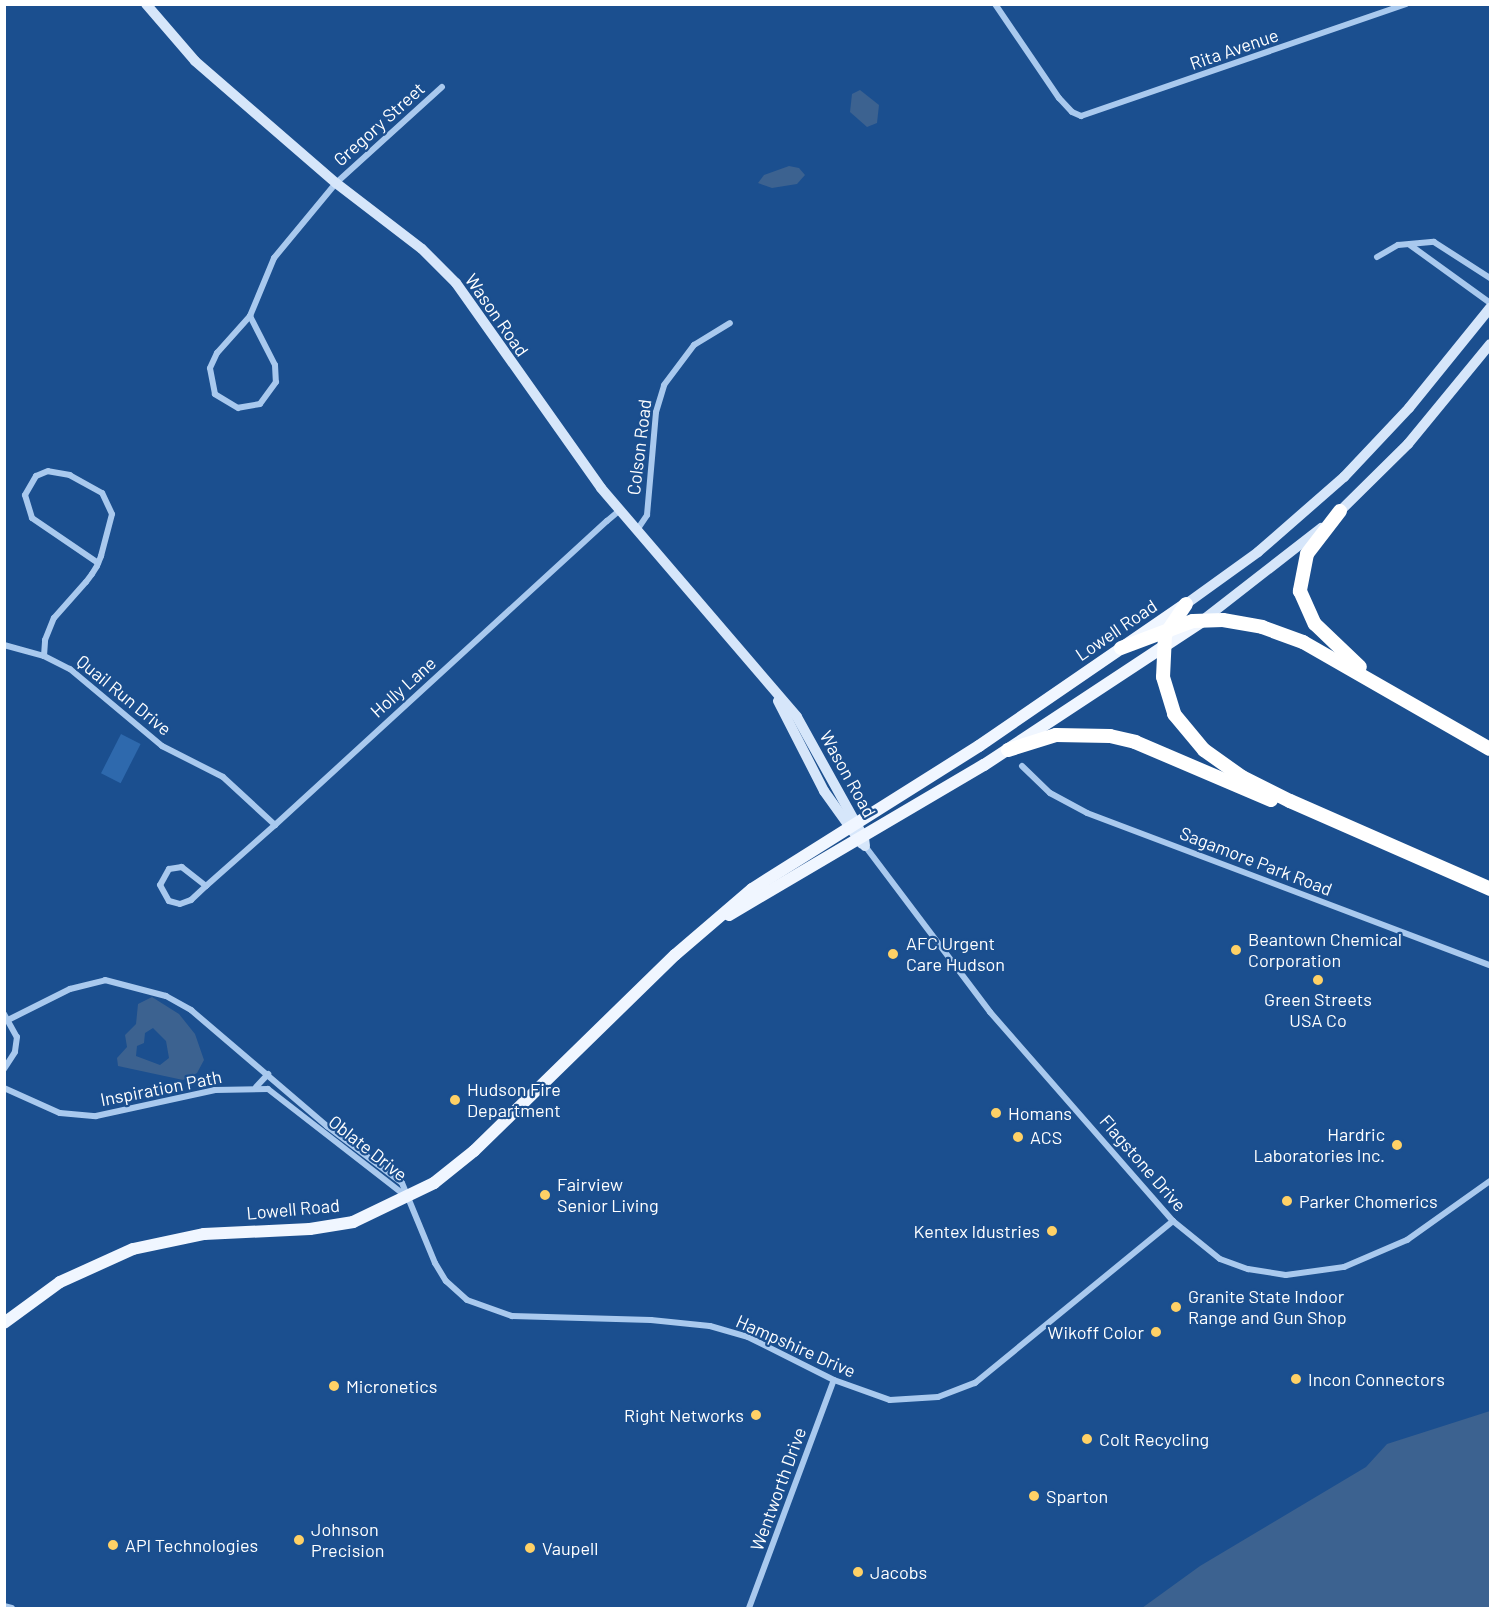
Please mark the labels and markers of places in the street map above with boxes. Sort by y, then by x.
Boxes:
place label: Beantown Chemical Corporation [1248,929,1402,972]
place label: AFC Urgent Care Hudson [906,933,1005,976]
marker: Beantown Chemical Corporation [1229,943,1243,957]
marker: AFC Urgent Care Hudson [884,945,902,963]
marker: Green Streets USA Co [1311,973,1325,987]
place label: Green Streets USA Co [1264,989,1372,1032]
place label: Hudson Fire Department [467,1079,561,1122]
marker: Hudson Fire Department [448,1093,462,1107]
place label: Homans [1008,1102,1072,1124]
marker: Homans [989,1106,1003,1120]
place label: Hardric Laboratories Inc. [1253,1124,1385,1166]
place label: ACS [1030,1126,1062,1148]
marker: ACS [1011,1130,1025,1144]
marker: Hardric Laboratories Inc. [1390,1138,1404,1152]
place label: Fairview Senior Living [557,1174,659,1216]
marker: Fairview Senior Living [538,1188,552,1202]
place label: Parker Chomerics [1299,1190,1438,1212]
marker: Parker Chomerics [1280,1194,1294,1208]
place label: Kentex Idustries [914,1220,1040,1242]
marker: Kentex Idustries [1045,1224,1059,1238]
place label: Granite State Indoor Range and Gun Shop [1188,1286,1347,1328]
marker: Granite State Indoor Range and Gun Shop [1169,1300,1183,1314]
place label: Wikoff Color [1048,1321,1144,1343]
marker: Wikoff Color [1149,1325,1163,1339]
place label: Incon Connectors [1308,1368,1445,1390]
marker: Incon Connectors [1289,1372,1303,1386]
place label: Micronetics [346,1375,437,1397]
marker: Micronetics [327,1379,341,1393]
place label: Right Networks [624,1404,744,1426]
marker: Right Networks [749,1408,763,1422]
place label: Colt Recycling [1099,1428,1209,1450]
marker: Colt Recycling [1080,1432,1094,1446]
place label: Sparton [1046,1485,1108,1507]
marker: Sparton [1027,1489,1041,1503]
place label: Johnson Precision [311,1519,384,1562]
marker: Johnson Precision [292,1533,306,1547]
place label: API Technologies [125,1534,258,1556]
place label: Vaupell [542,1537,598,1559]
marker: API Technologies [106,1538,120,1552]
marker: Vaupell [523,1541,537,1555]
place label: Jacobs [870,1561,927,1583]
marker: Jacobs [851,1565,865,1579]

